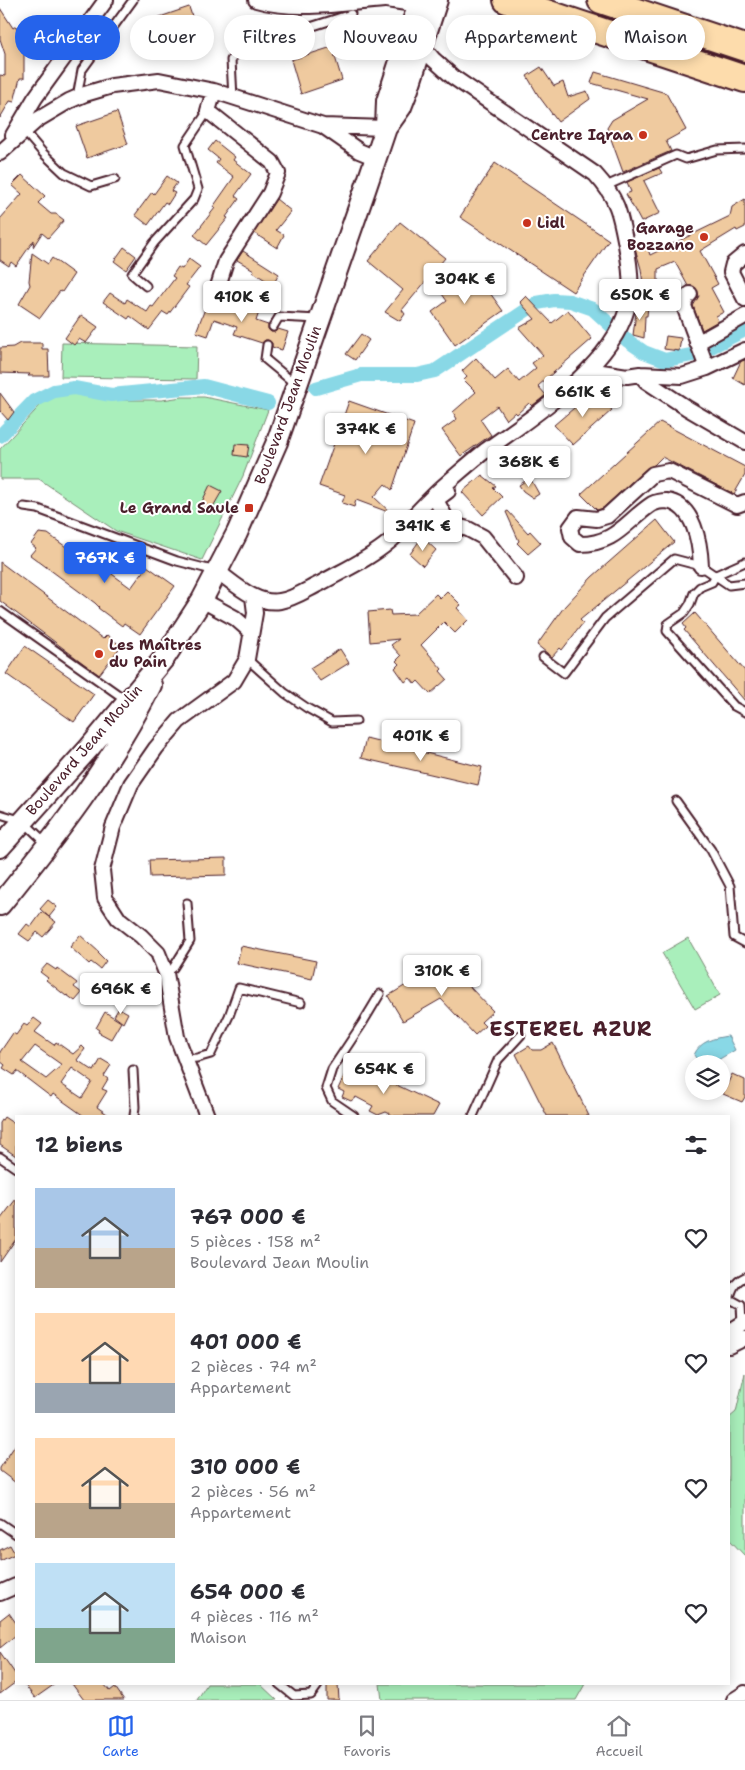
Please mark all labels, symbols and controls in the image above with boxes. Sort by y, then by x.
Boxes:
chip: Acheter [15,15,120,60]
chip: Louer [130,15,214,60]
chip: Filtres [224,15,315,60]
chip: Nouveau [325,15,436,60]
chip: Appartement [446,15,596,60]
chip: Maison [606,15,705,60]
place label: Centre Iqraa [531,125,634,145]
marker: Centre Iqraa [637,129,649,141]
place label: Lidl [537,213,565,233]
marker: Lidl [521,217,533,229]
place label: Garage Bozzano [627,218,694,255]
marker: Garage Bozzano [698,231,710,243]
pin: 304K € [424,262,506,305]
text: 304K € [434,268,496,289]
pin: 650K € [599,278,681,321]
pin: 410K € [201,280,283,323]
text: 650K € [610,284,670,305]
text: 410K € [214,286,270,307]
street label: Boulevard Jean Moulin [250,323,326,487]
pin: 661K € [542,376,624,418]
text: 661K € [555,381,611,402]
pin: 374K € [325,412,407,455]
text: 374K € [336,418,396,439]
pin: 368K € [488,446,570,488]
text: 368K € [498,451,560,472]
place label: Le Grand Saule [120,498,239,518]
marker: Le Grand Saule [243,502,255,514]
pin: 341K € [382,510,464,552]
text: 341K € [395,515,451,536]
pin: 767K € [64,542,146,584]
text: 767K € [75,547,135,568]
place label: Les Maîtres du Pain [109,635,202,672]
marker: Les Maîtres du Pain [93,648,105,660]
street label: Boulevard Jean Moulin [21,680,147,820]
pin: 401K € [380,720,462,762]
text: 401K € [393,725,449,746]
pin: 310K € [401,954,483,997]
text: 310K € [414,960,470,981]
pin: 696K € [80,972,162,1015]
text: 696K € [91,978,151,999]
district label: ESTEREL AZUR [489,1016,653,1042]
pin: 654K € [343,1052,425,1095]
map controls [685,1055,730,1100]
button: layers [685,1055,730,1100]
text: 654K € [354,1058,414,1079]
text: 12 biens [35,1131,123,1159]
icon: filters [682,1131,710,1159]
text: 767 000 € [190,1203,306,1231]
icon: home [75,1208,135,1268]
icon: heart [682,1224,710,1252]
text: 5 pièces · 158 m² [190,1231,321,1252]
text: Boulevard Jean Moulin [190,1252,369,1273]
text: 401 000 € [190,1328,302,1356]
icon: home [75,1333,135,1393]
icon: heart [682,1349,710,1377]
text: 2 pièces · 74 m² [190,1356,317,1377]
text: Appartement [190,1377,291,1398]
text: 310 000 € [190,1453,301,1481]
icon: home [75,1458,135,1518]
icon: heart [682,1474,710,1502]
text: 2 pièces · 56 m² [190,1481,316,1502]
text: Appartement [190,1502,291,1523]
text: 654 000 € [190,1578,305,1606]
icon: home [75,1583,135,1643]
icon: heart [682,1599,710,1627]
text: 4 pièces · 116 m² [190,1606,319,1627]
text: Maison [190,1627,247,1648]
tab: Carte [102,1712,139,1760]
tab: Favoris [343,1712,391,1760]
tab: Accueil [595,1712,643,1760]

